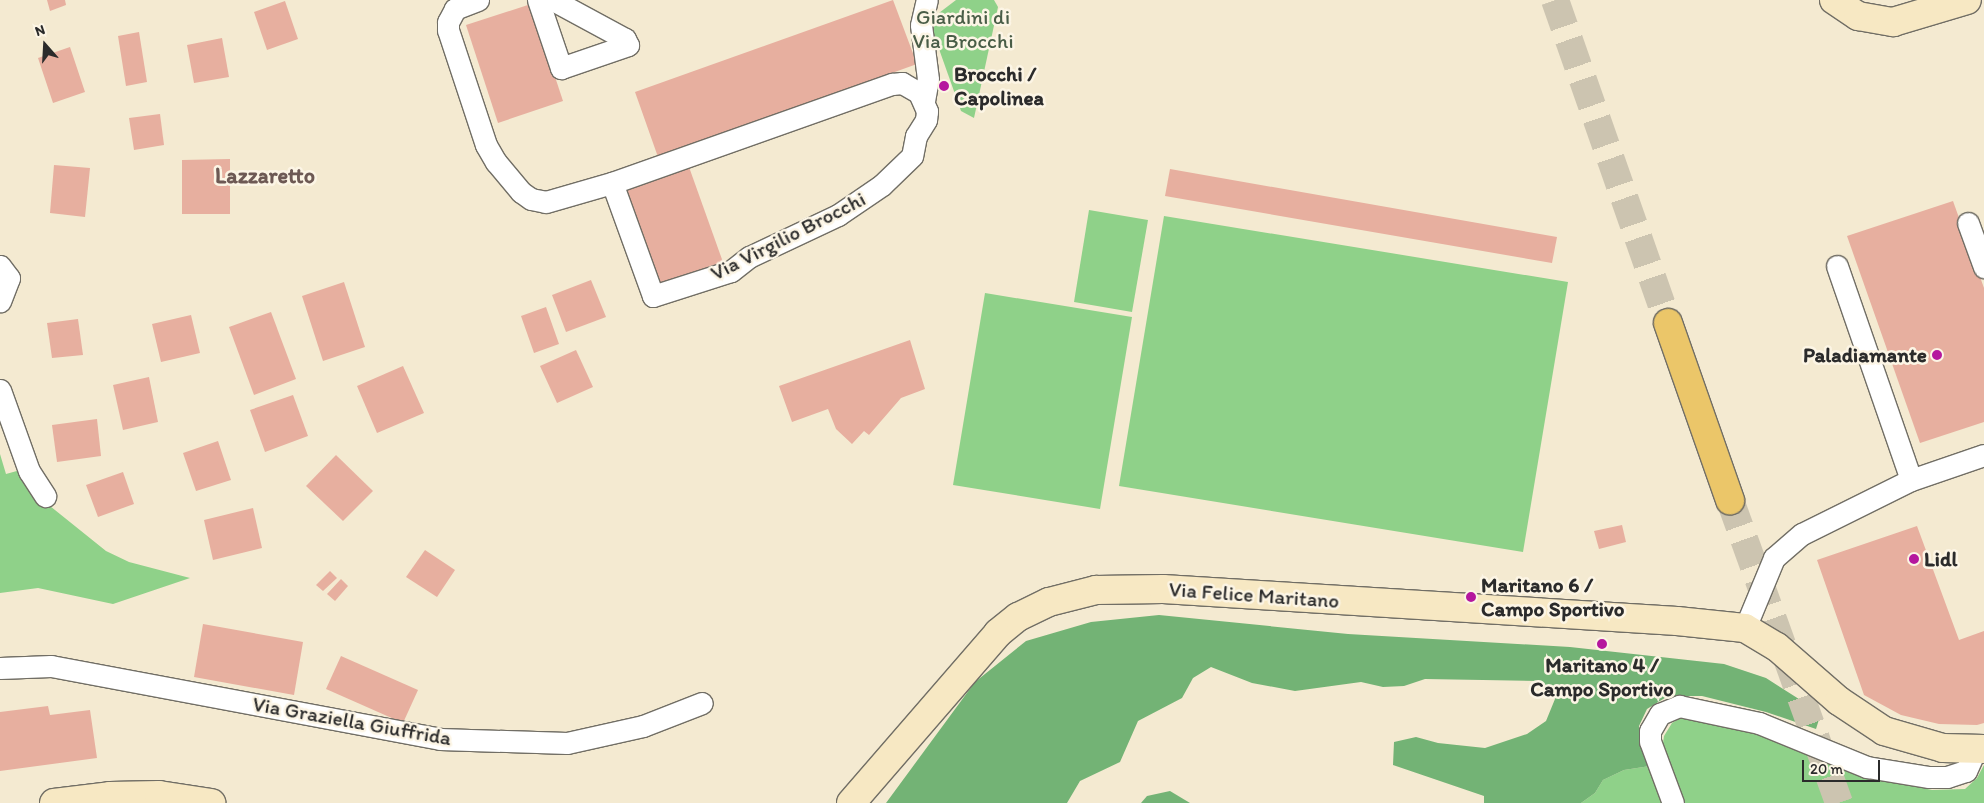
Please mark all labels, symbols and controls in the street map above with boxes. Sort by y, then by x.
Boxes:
park label: Giardini di Via Brocchi [912,4,1014,54]
north arrow [20,20,70,70]
text: N [33,21,47,40]
place label: Brocchi / Capolinea [954,61,1044,111]
marker: Brocchi / Capolinea [938,80,950,92]
district label: Lazzaretto [215,163,315,189]
street label: Via Virgilio Brocchi [706,186,870,286]
place label: Paladiamante [1803,342,1927,368]
marker: Paladiamante [1931,349,1943,361]
place label: Lidl [1924,546,1958,572]
marker: Lidl [1908,553,1920,565]
place label: Maritano 6 / Campo Sportivo [1481,572,1624,622]
street label: Via Felice Maritano [1168,576,1340,614]
marker: Maritano 6 / Campo Sportivo [1465,591,1477,603]
marker: Maritano 4 / Campo Sportivo [1596,638,1608,650]
place label: Maritano 4 / Campo Sportivo [1530,652,1674,702]
street label: Via Graziella Giuffrida [251,691,453,751]
scale bar [1804,750,1882,782]
text: 20 m [1810,760,1843,778]

